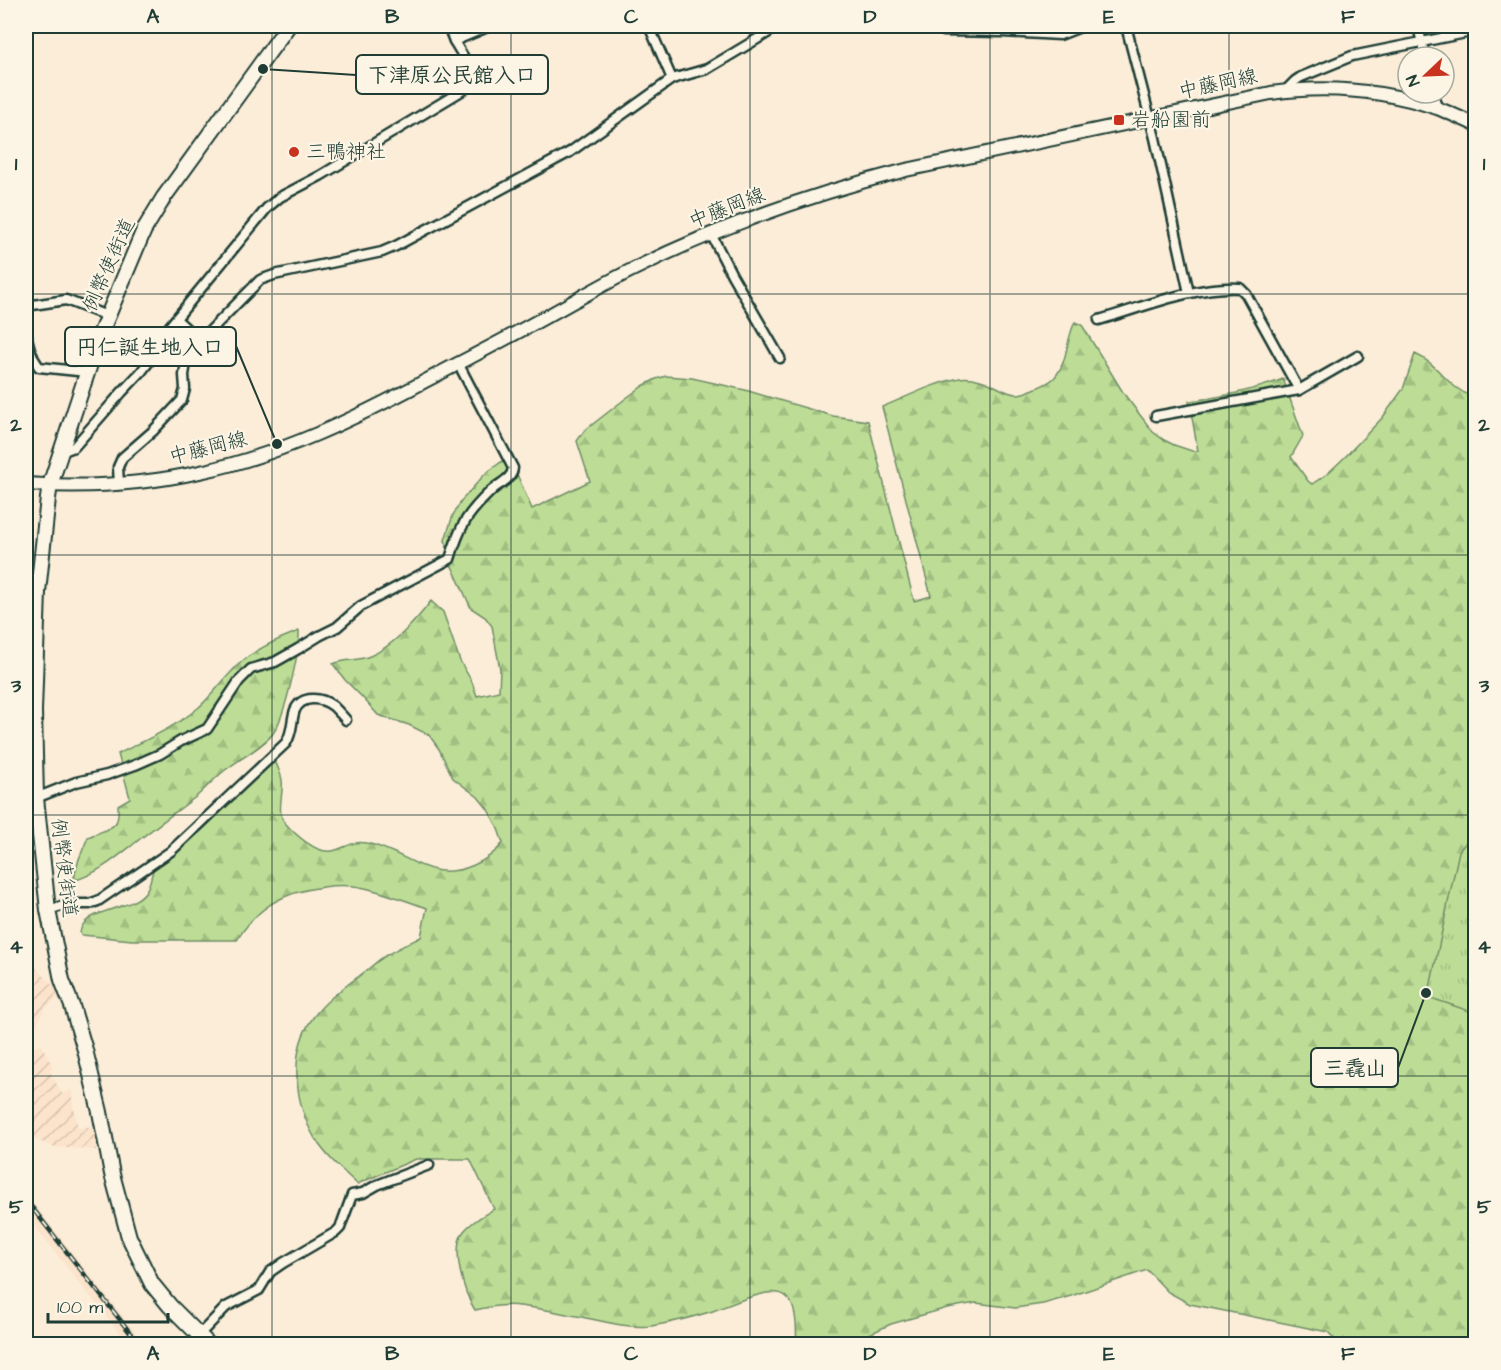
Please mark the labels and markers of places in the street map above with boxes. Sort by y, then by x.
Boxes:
callout: 下津原公民館入口 [356,55,548,94]
place label: 岩船園前 [1131,106,1211,134]
marker: 岩船園前 [1112,113,1126,127]
place label: 三鴨神社 [306,138,386,166]
marker: 三鴨神社 [287,145,301,159]
callout: 円仁誕生地入口 [65,327,236,366]
callout: 三毳山 [1311,1048,1398,1087]

